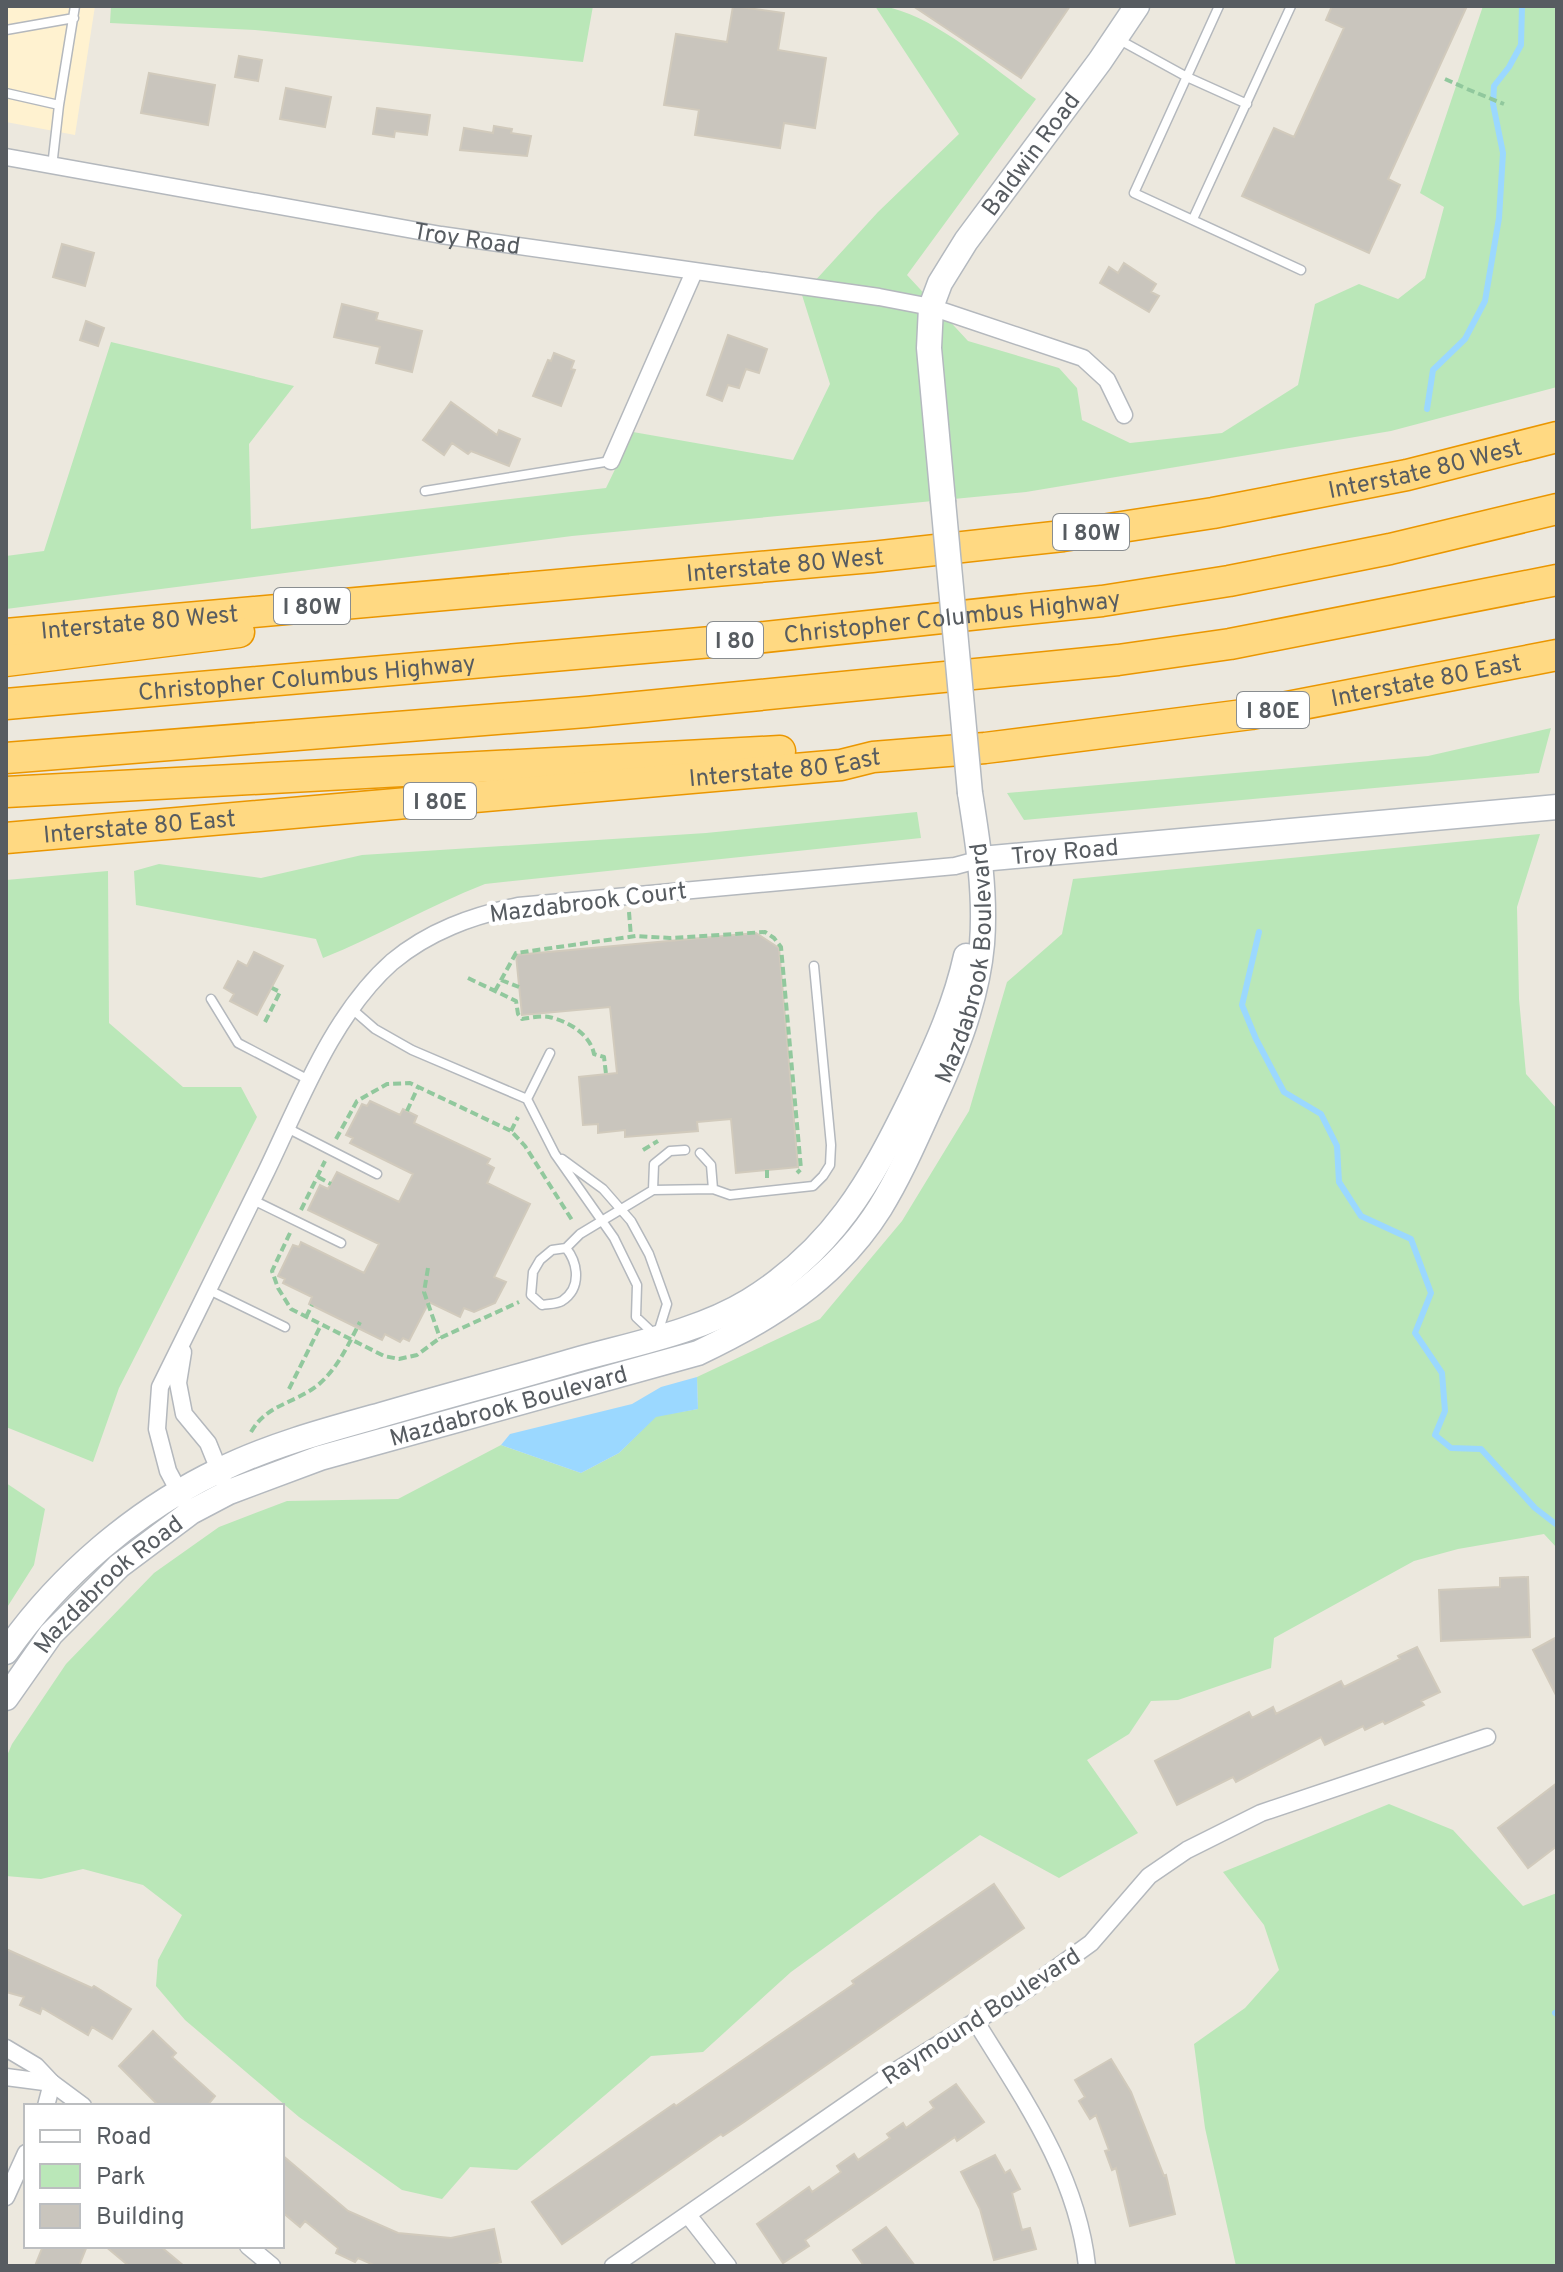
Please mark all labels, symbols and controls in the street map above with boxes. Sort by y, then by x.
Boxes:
street label: Baldwin Road [977,88,1088,223]
street label: Troy Road [411,217,522,263]
street label: Interstate 80 West [1326,433,1526,507]
road number: I 80W [1053,514,1129,550]
street label: Interstate 80 West [685,543,885,590]
street label: Christopher Columbus Highway [782,585,1123,652]
road number: I 80W [274,588,350,624]
street label: Interstate 80 West [40,600,240,648]
road number: I 80 [707,622,763,658]
street label: Interstate 80 East [1329,649,1524,715]
street label: Christopher Columbus Highway [137,650,477,709]
road number: I 80E [1237,692,1309,728]
street label: Interstate 80 East [688,743,882,795]
road number: I 80E [404,783,476,819]
street label: Interstate 80 East [42,805,237,852]
street label: Troy Road [1010,834,1120,873]
street label: Mazdabrook Boulevard [930,841,1000,1089]
street label: Mazdabrook Court [488,877,689,931]
street label: Mazdabrook Boulevard [387,1360,631,1455]
street label: Mazdabrook Road [29,1510,190,1661]
street label: Raymound Boulevard [877,1942,1087,2093]
legend [24,2104,284,2248]
text: Road [96,2123,152,2153]
text: Park [96,2163,146,2193]
text: Building [96,2203,185,2233]

